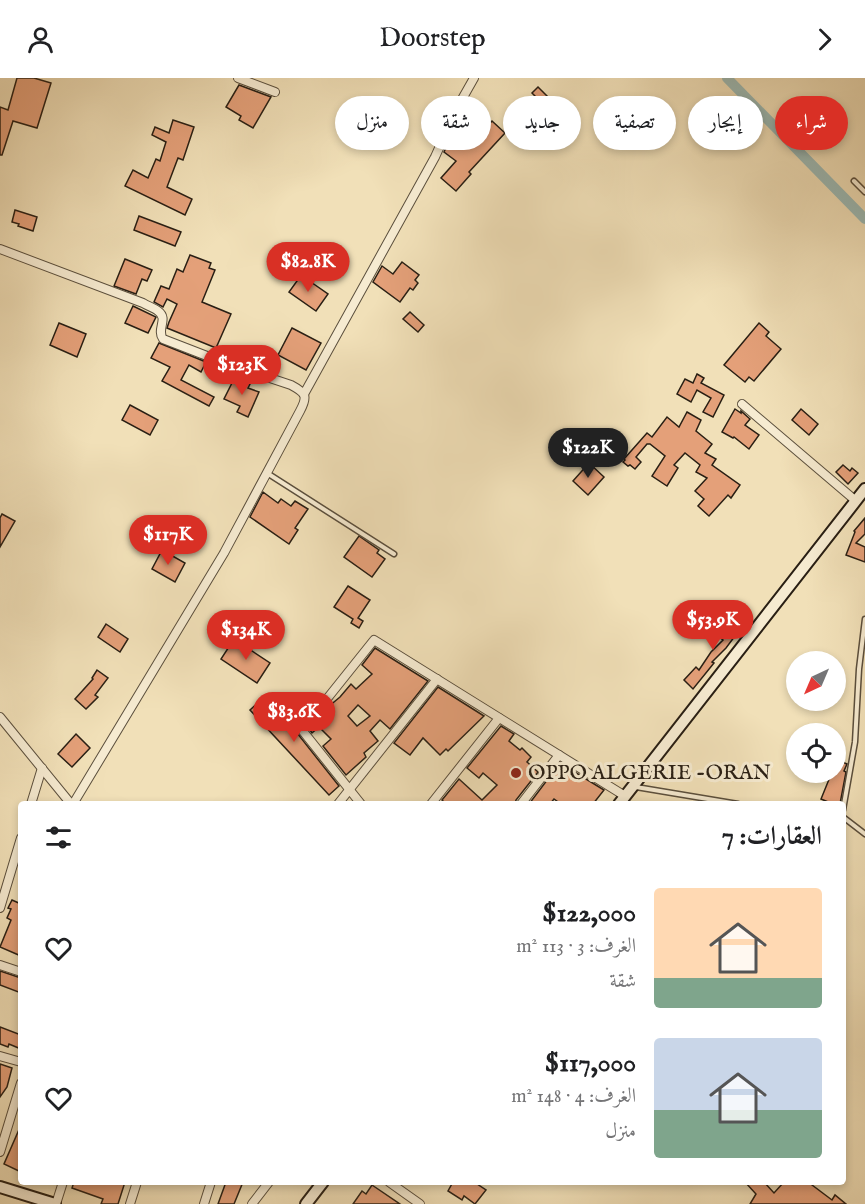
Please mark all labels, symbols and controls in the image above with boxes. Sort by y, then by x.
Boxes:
text: Doorstep [379,22,486,56]
icon: person [24,23,57,56]
icon: forward [808,23,841,56]
chip: منزل [335,96,409,150]
chip: شقة [421,96,491,150]
chip: جديد [503,96,581,150]
chip: تصفية [593,96,676,150]
chip: إيجار [688,96,763,150]
chip: شراء [775,96,848,150]
pin: $82.8K [259,242,357,293]
text: $82.8K [281,249,335,274]
pin: $123K [200,345,284,396]
text: $123K [217,352,267,377]
pin: $122K [546,428,630,479]
text: $122K [562,435,614,460]
pin: $117K [126,515,210,566]
text: $117K [143,522,193,547]
pin: $53.9K [664,600,762,651]
text: $53.9K [686,607,740,632]
pin: $134K [204,610,288,661]
text: $134K [221,617,271,642]
north arrow [786,651,846,711]
map controls [786,651,846,783]
pin: $83.6K [245,692,343,743]
text: $83.6K [267,699,321,724]
button: locate [786,723,846,783]
place label: OPPO ALGERIE -ORAN [528,760,771,787]
marker: OPPO ALGERIE -ORAN [509,766,523,780]
text: العقارات: 7 [722,820,822,853]
icon: filters [42,821,75,854]
text: $122,000 [542,897,636,930]
icon: home [702,912,774,984]
icon: heart [42,932,75,965]
text: الغرف: 3 · 113 m² [516,934,636,959]
text: شقة [610,969,636,994]
text: $117,000 [545,1047,636,1080]
icon: home [702,1062,774,1134]
icon: heart [42,1082,75,1115]
text: الغرف: 4 · 148 m² [511,1084,636,1109]
text: منزل [605,1119,636,1144]

